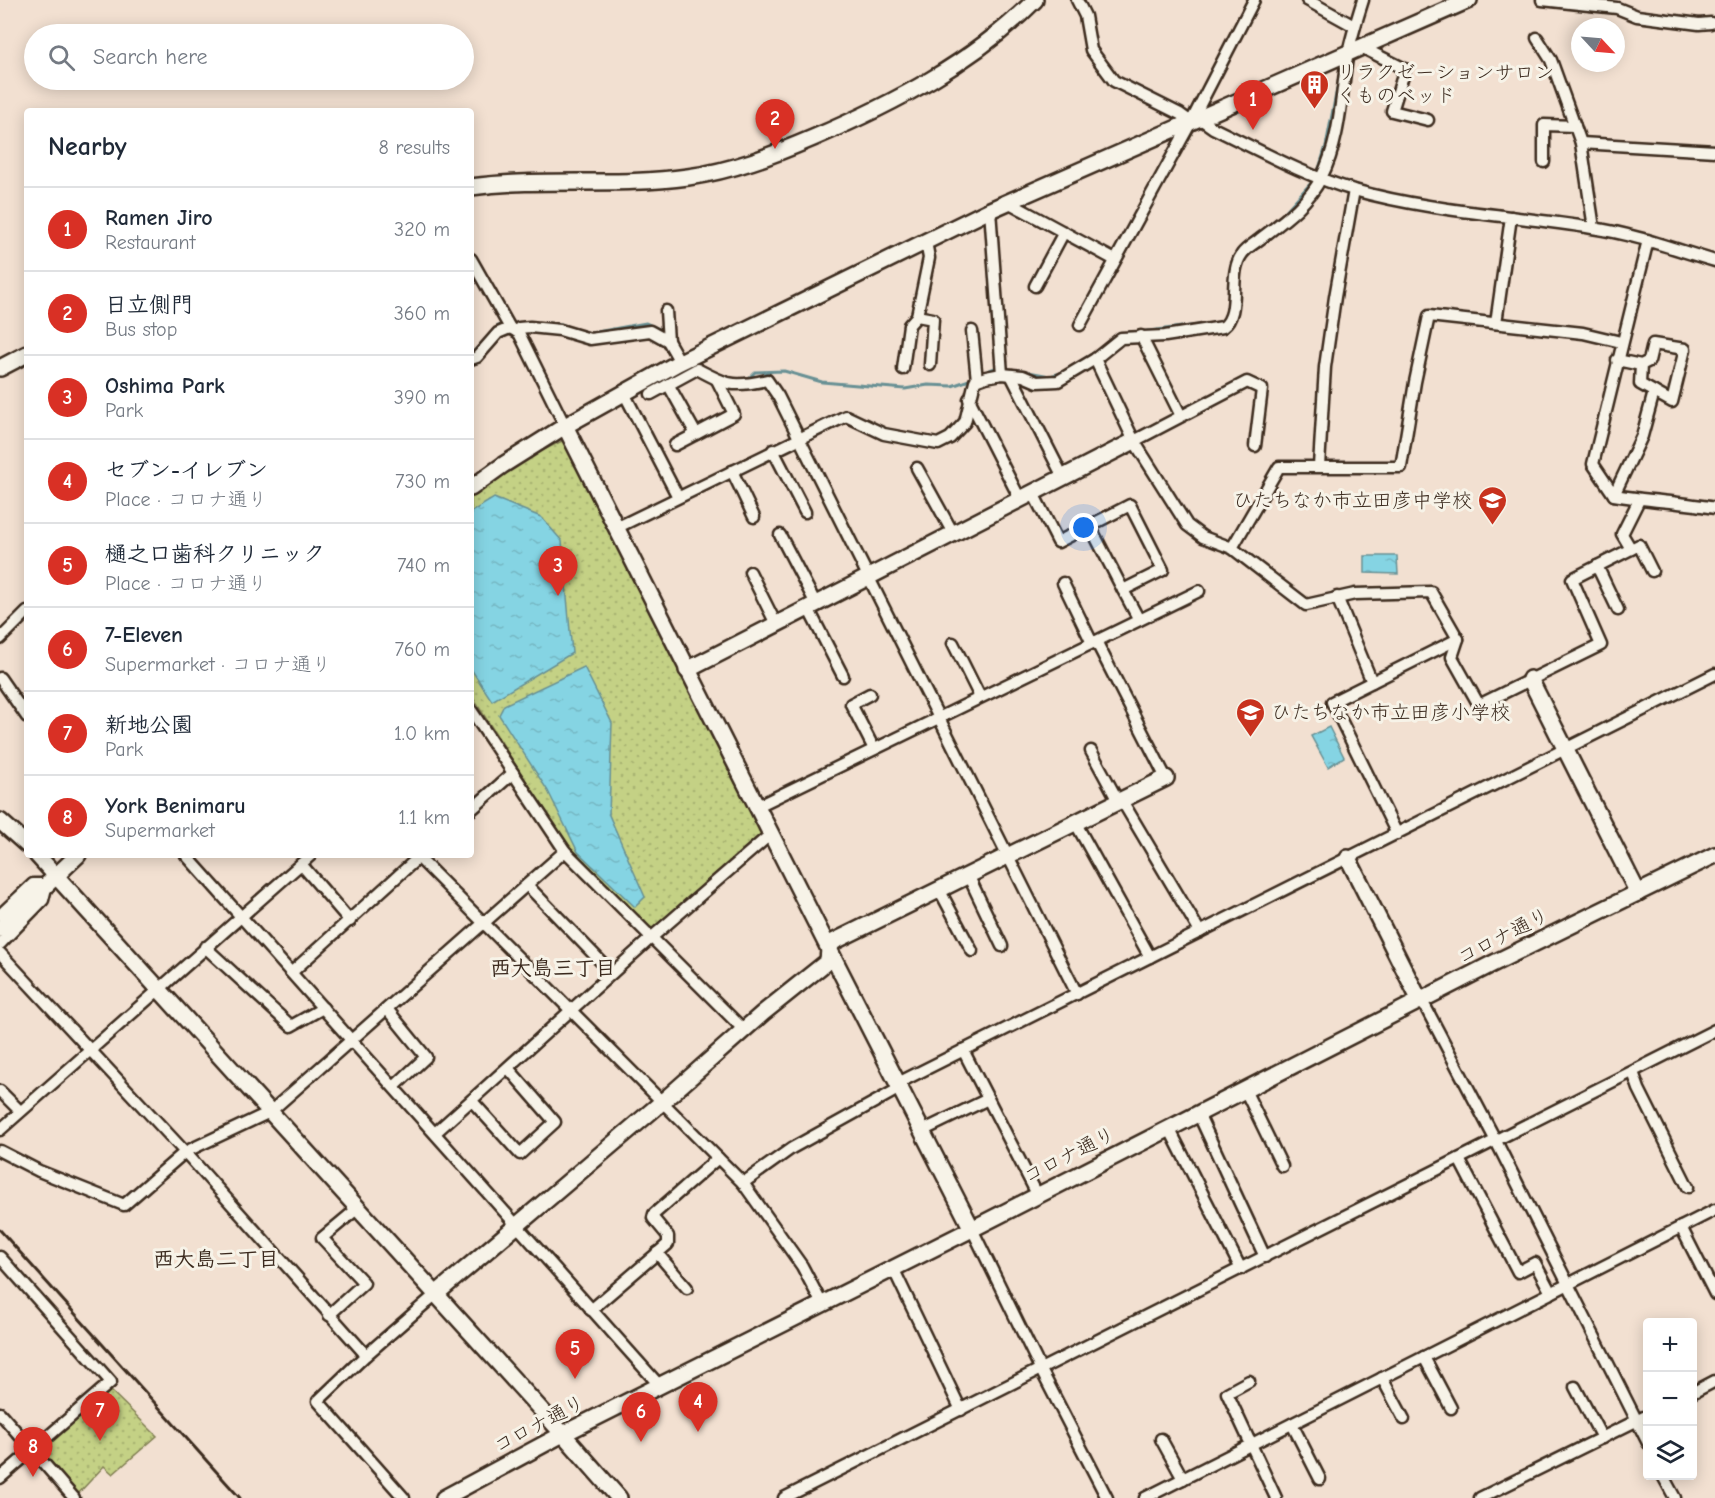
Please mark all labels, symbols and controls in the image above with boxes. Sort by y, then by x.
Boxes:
north arrow [1571,18,1625,72]
search box [24,24,474,90]
icon: search [45,41,78,74]
text: Search here [93,44,208,70]
place label: リラクゼーションサロン くものベッド [1336,61,1554,107]
building icon: リラクゼーションサロン くものベッド [1299,68,1331,110]
pin: 1 [1234,80,1272,130]
pin: 2 [756,100,794,149]
text: Nearby [48,132,127,162]
text: 8 results [378,136,450,159]
text: Ramen Jiro [105,205,213,231]
text: 1 [64,218,71,241]
text: 320 m [394,218,450,241]
text: Restaurant [105,231,195,254]
text: 日立側門 [105,292,193,318]
text: 2 [63,302,72,325]
text: 360 m [394,302,450,325]
text: Bus stop [105,318,177,341]
text: Oshima Park [105,373,225,399]
text: 3 [63,386,72,409]
text: 390 m [394,386,450,409]
text: Park [105,399,143,422]
text: セブン-イレブン [105,457,268,483]
text: 4 [63,470,72,493]
text: 730 m [395,470,450,493]
school or university icon: ひたちなか市立田彦中学校 [1477,484,1509,526]
text: Place · コロナ通り [105,488,267,511]
place label: ひたちなか市立田彦中学校 [1233,489,1472,512]
your location [1069,513,1098,542]
text: 樋之口歯科クリニック [105,541,325,567]
pin: 3 [538,546,578,596]
text: 5 [62,554,73,577]
text: 740 m [397,554,450,577]
text: Place · コロナ通り [105,572,267,595]
text: 7-Eleven [105,622,183,648]
text: 6 [62,638,73,661]
text: 760 m [394,638,450,661]
text: Supermarket · コロナ通り [105,653,332,676]
school or university icon: ひたちなか市立田彦小学校 [1234,696,1266,738]
place label: ひたちなか市立田彦小学校 [1271,701,1510,724]
text: 新地公園 [105,712,193,738]
text: 7 [63,722,72,745]
text: 1.0 km [394,722,450,745]
text: Park [105,738,143,761]
text: York Benimaru [105,793,246,819]
text: 8 [62,806,73,829]
text: 1.1 km [398,806,450,829]
text: Supermarket [105,819,215,842]
street label: コロナ通り [1453,903,1553,969]
district label: 西大島三丁目 [490,956,616,980]
street label: コロナ通り [1019,1122,1119,1188]
district label: 西大島二丁目 [153,1247,279,1271]
map controls [1643,1318,1697,1480]
button: + [1643,1318,1697,1372]
pin: 5 [556,1330,594,1379]
button: − [1643,1372,1697,1426]
pin: 4 [678,1382,718,1432]
street label: コロナ通り [489,1390,589,1458]
pin: 7 [80,1392,120,1441]
pin: 6 [622,1392,660,1442]
button: layers [1643,1426,1697,1480]
pin: 8 [14,1428,52,1477]

